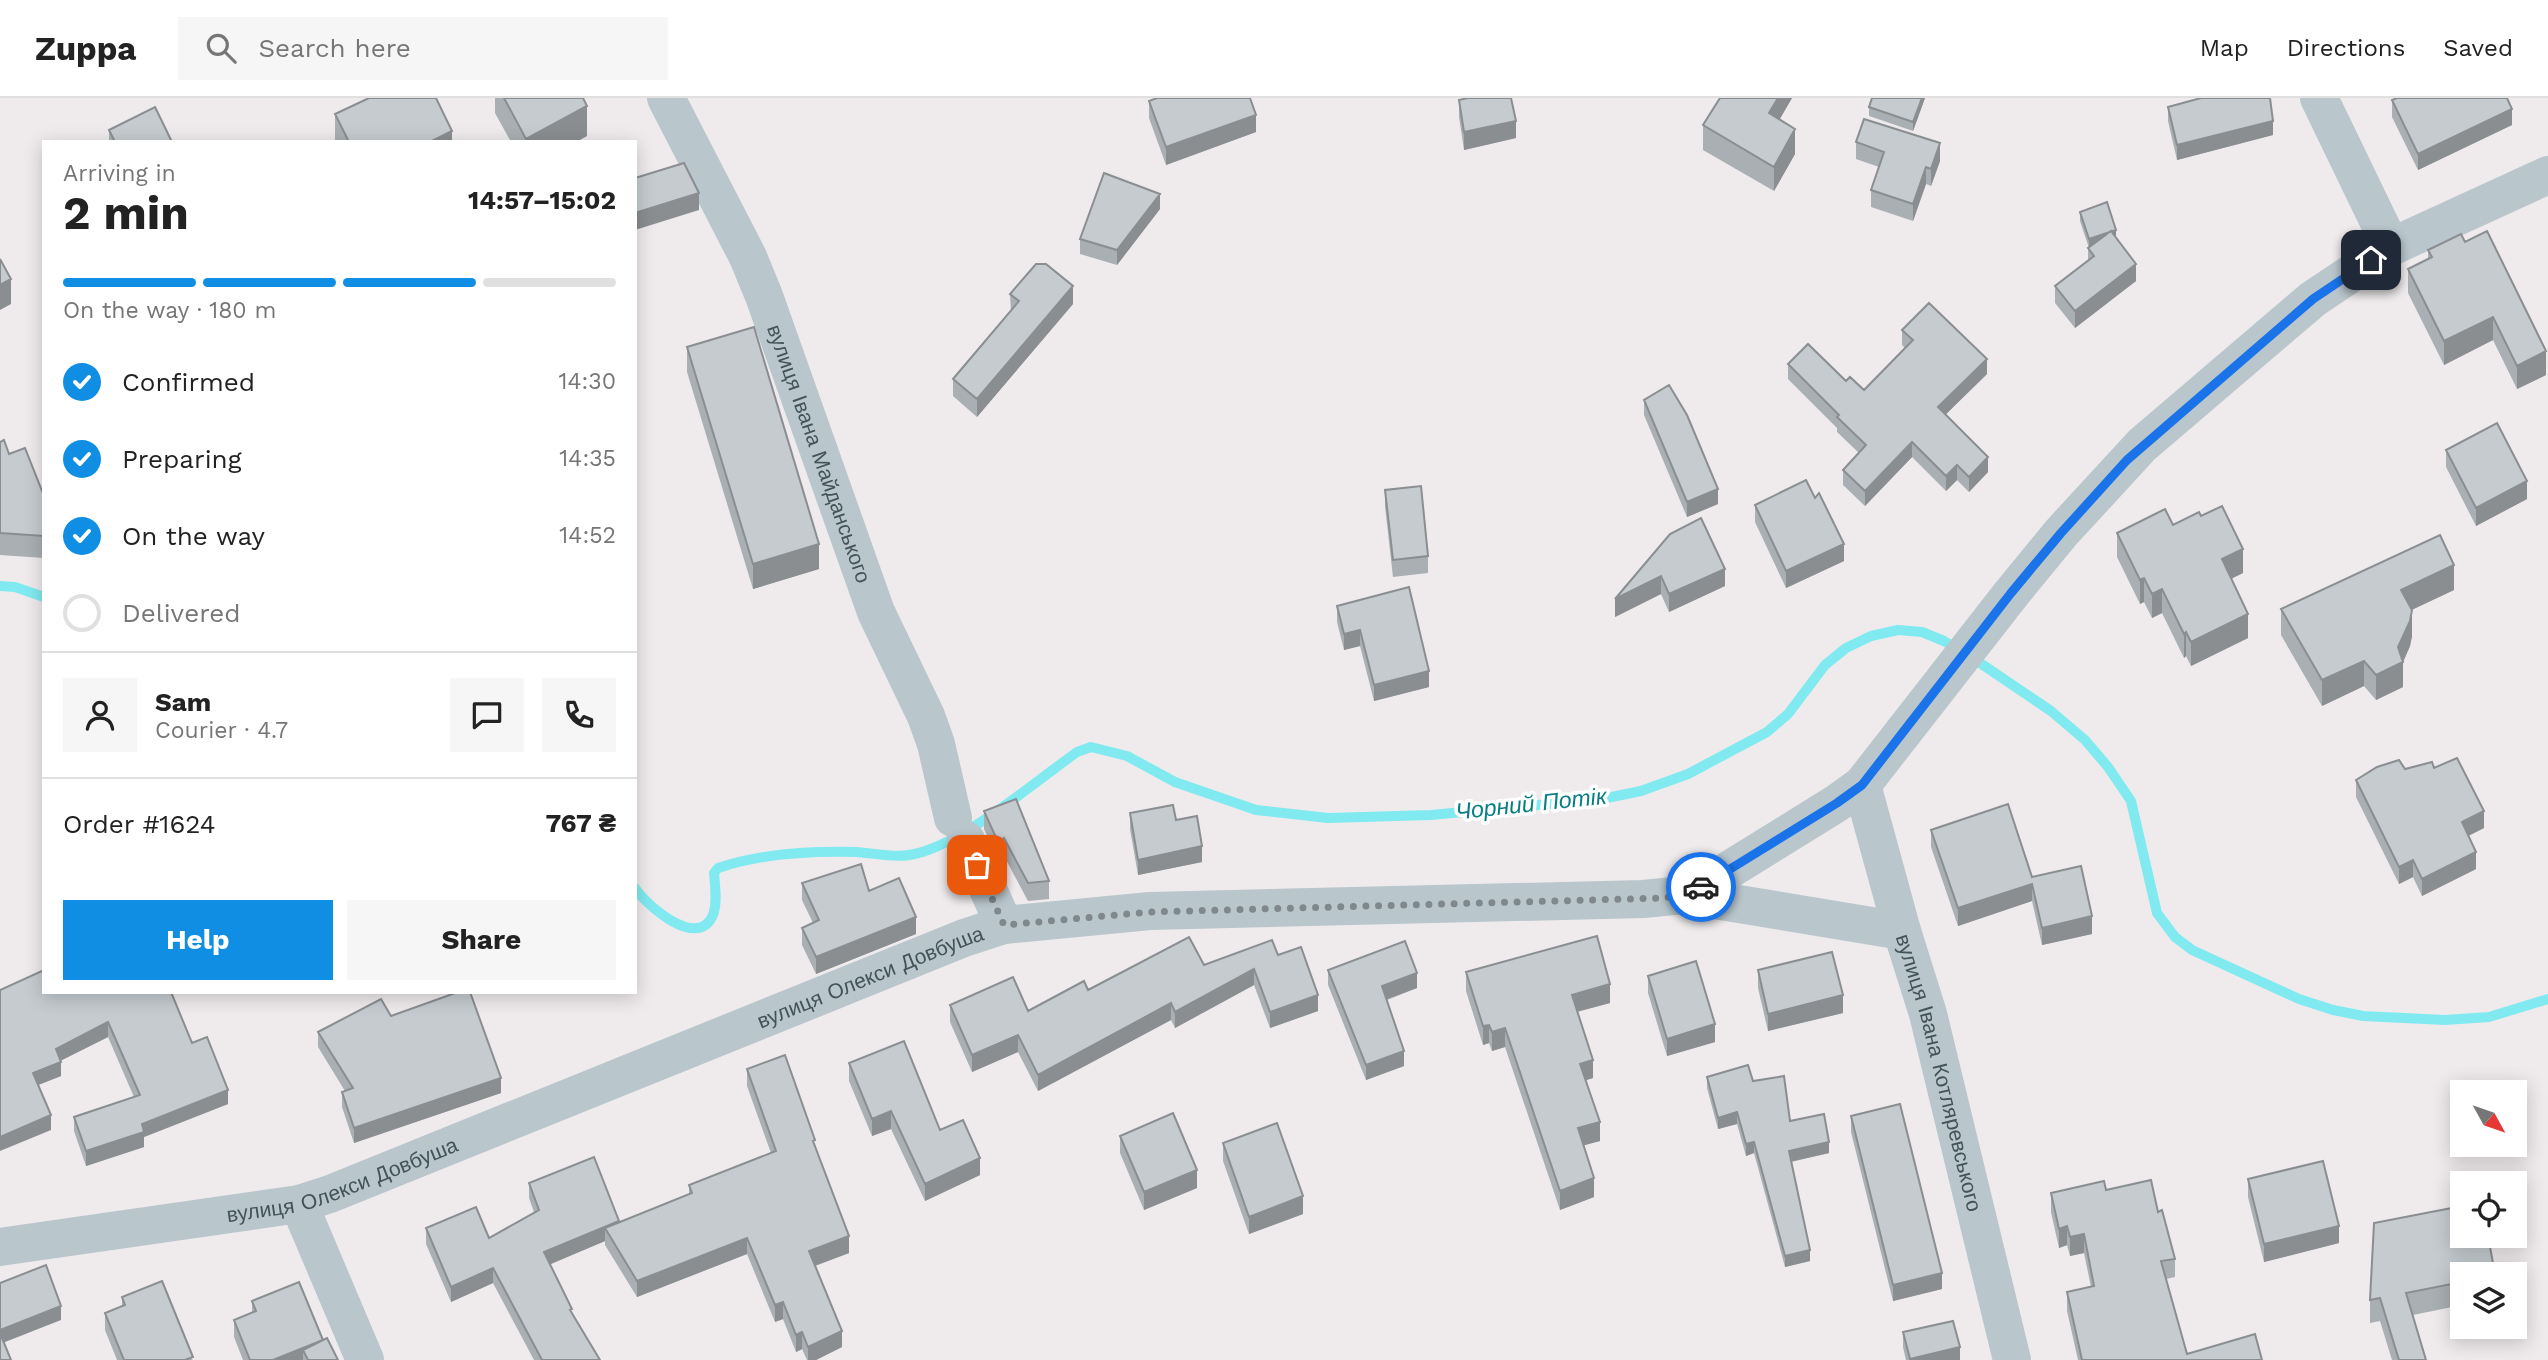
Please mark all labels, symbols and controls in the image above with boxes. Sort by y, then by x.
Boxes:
search box [178,17,668,80]
text: Zuppa [35,29,136,68]
icon: search [202,29,240,67]
text: Search here [258,33,411,63]
text: Map [2200,34,2249,62]
text: Directions [2287,34,2405,62]
text: Saved [2443,34,2513,62]
text: Arriving in [63,160,176,187]
text: 14:57–15:02 [468,185,616,215]
text: 2 min [63,186,189,240]
pin [2341,230,2401,290]
icon: home [2352,241,2390,279]
text: On the way · 180 m [63,297,276,324]
street label: вулиця Івана Майданського [762,321,877,586]
icon: check [63,363,101,401]
text: Confirmed [122,367,255,397]
text: 14:30 [558,368,616,395]
icon: check [63,440,101,478]
text: Preparing [122,444,242,474]
text: 14:35 [559,445,616,472]
icon: check [63,517,101,555]
text: On the way [122,521,265,551]
text: 14:52 [559,522,616,549]
text: Delivered [122,598,241,628]
button: person [63,678,137,752]
button: chat [450,678,524,752]
button: phone [542,678,616,752]
text: Sam [155,687,211,717]
text: Courier · 4.7 [155,717,288,744]
water label: Чорний Потік [1454,783,1609,825]
text: 767 ₴ [545,808,616,838]
text: Order #1624 [63,809,216,839]
pin [947,835,1007,895]
icon: bag [958,846,996,884]
courier [1666,852,1736,922]
icon: car [1682,868,1720,906]
button: Help [63,900,333,980]
button: Share [347,900,616,980]
street label: вулиця Олекси Довбуша [753,920,987,1033]
street label: вулиця Івана Котляревського [1891,931,1988,1214]
north arrow [2450,1080,2527,1157]
map controls [2450,1080,2527,1339]
street label: вулиця Олекси Довбуша [225,1131,461,1227]
button: locate [2450,1171,2527,1248]
button: layers [2450,1262,2527,1339]

